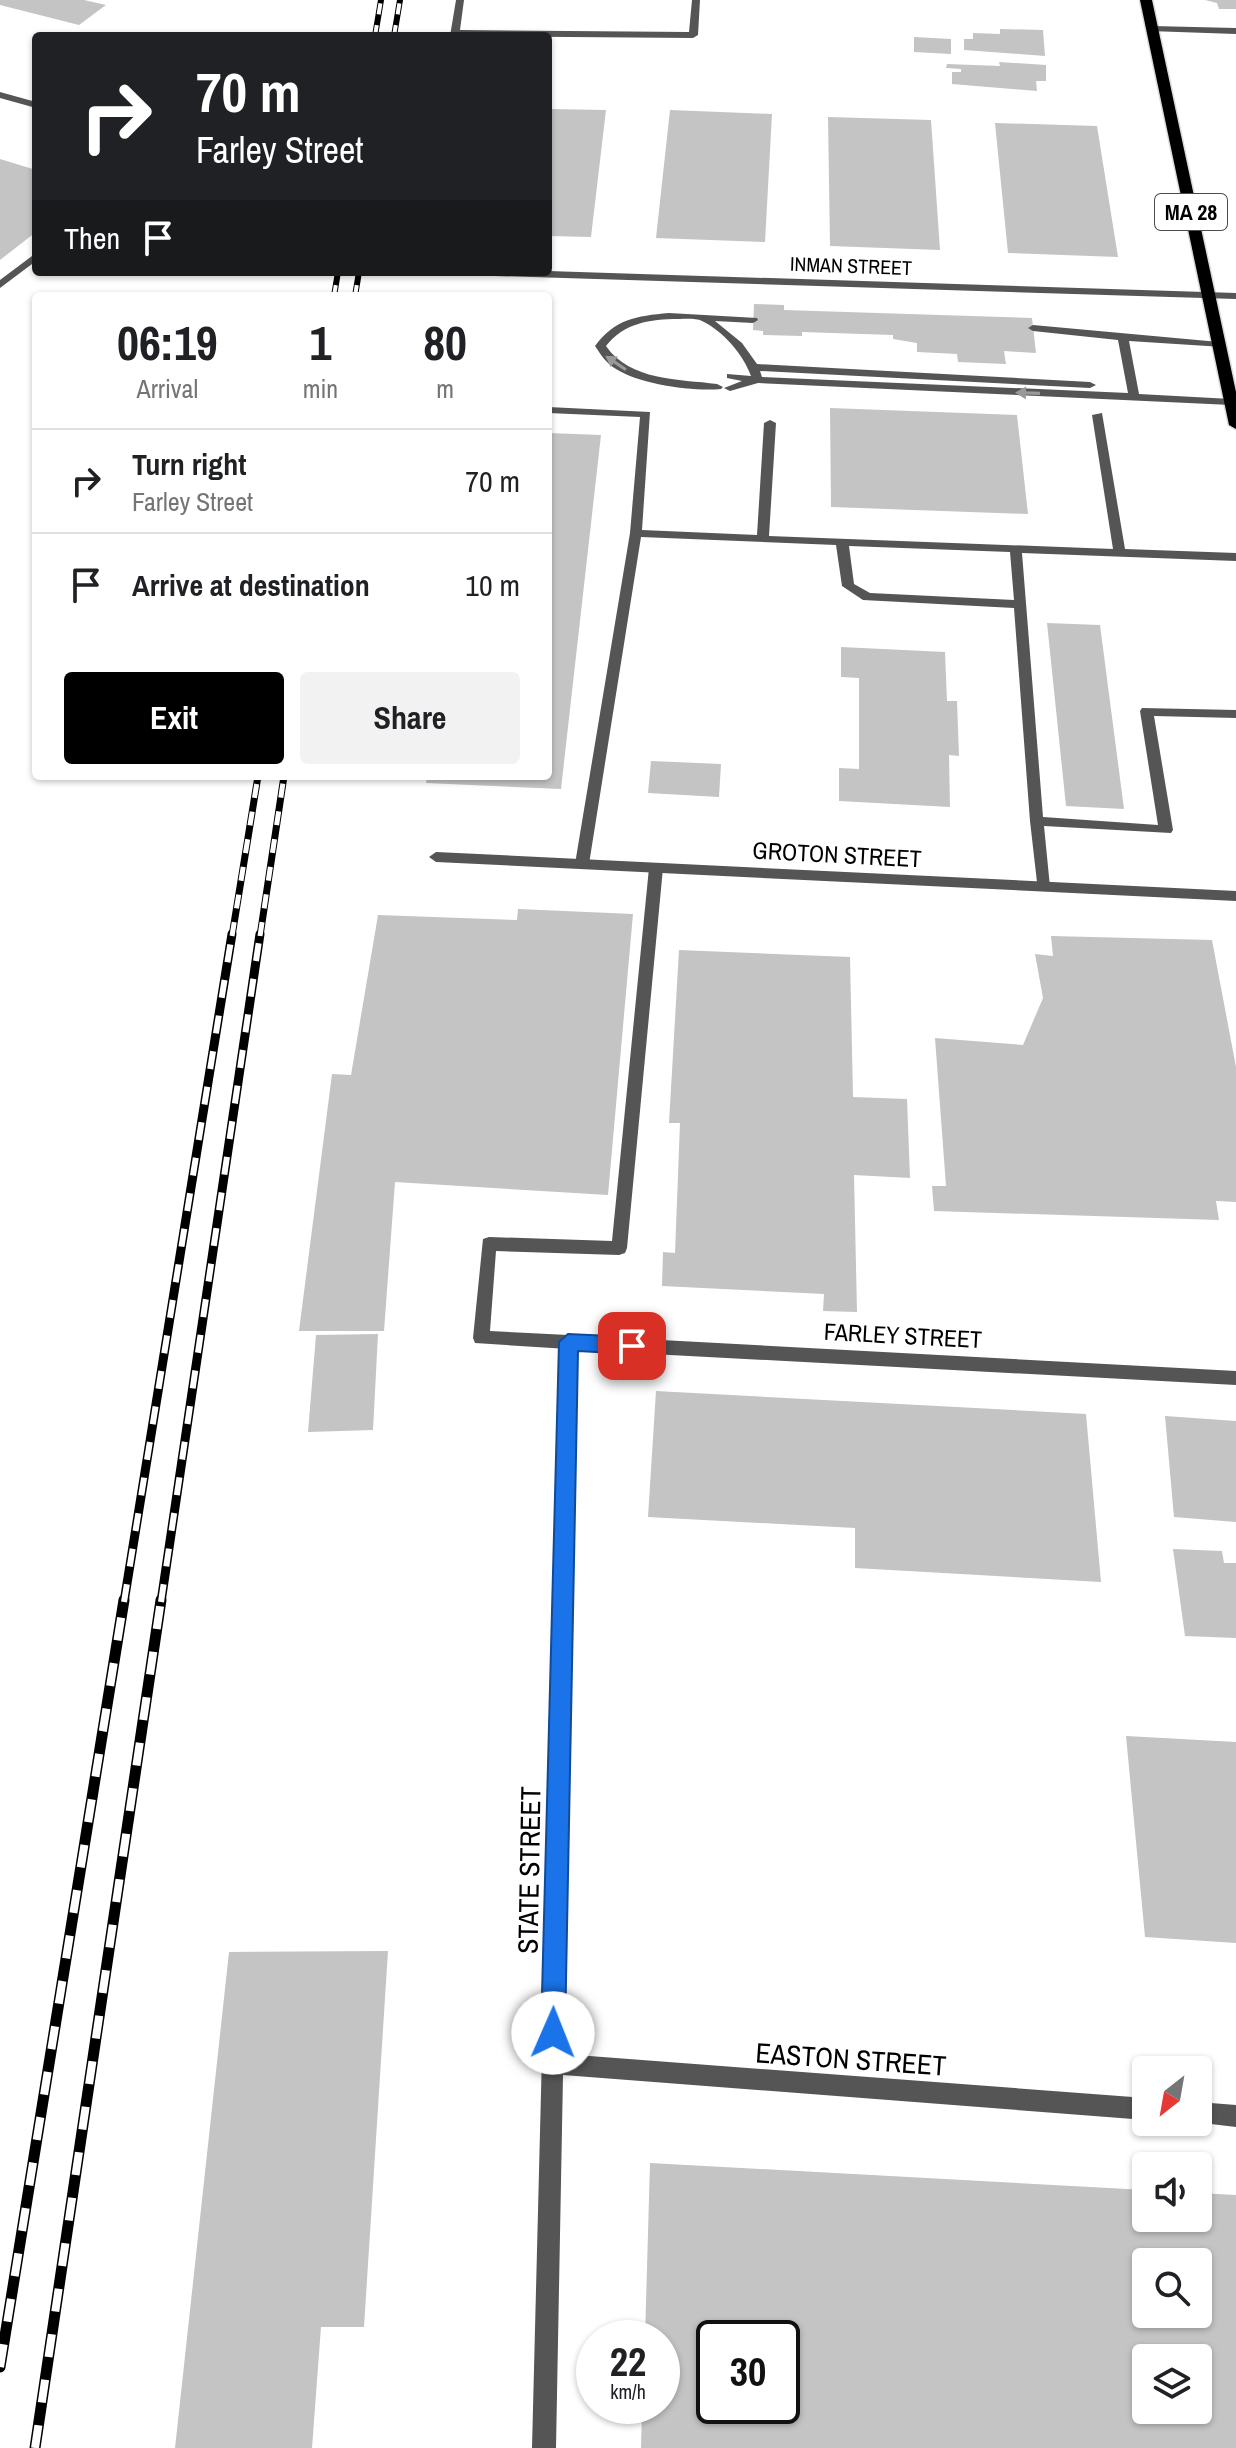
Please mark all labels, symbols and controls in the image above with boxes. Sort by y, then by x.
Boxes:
text: 70 m [196,54,301,129]
icon: right [64,64,168,168]
text: Farley Street [196,126,364,174]
road number: MA 28 [1155,194,1227,230]
icon: arrive [136,216,180,260]
text: Then [64,218,120,258]
street label: INMAN STREET [790,250,913,281]
text: 06:19 [117,310,218,375]
text: 1 [309,310,331,375]
text: 80 [423,310,467,375]
one-way arrow [605,355,627,371]
text: Arrival [137,371,198,406]
text: min [303,371,338,406]
text: m [436,371,454,406]
one-way arrow [1015,387,1040,400]
text: Turn right [132,444,246,484]
icon: right [64,459,108,503]
text: 70 m [465,461,520,501]
text: Farley Street [132,484,253,519]
icon: arrive [64,563,108,607]
text: Arrive at destination [132,565,370,605]
text: 10 m [465,565,520,605]
button: Exit [64,672,284,764]
button: Share [300,672,520,764]
street label: GROTON STREET [752,834,922,874]
pin [598,1312,666,1380]
street label: FARLEY STREET [823,1315,983,1355]
icon: arrive [610,1324,654,1368]
street label: STATE STREET [509,1786,549,1954]
position arrow [511,1991,595,2075]
street label: EASTON STREET [754,2033,948,2085]
north arrow [1132,2056,1212,2136]
map controls [1132,2056,1212,2424]
button: sound [1132,2152,1212,2232]
button: search [1132,2248,1212,2328]
speed limit sign: 30 [696,2320,800,2424]
text: 22 [610,2335,646,2388]
button: layers [1132,2344,1212,2424]
text: km/h [610,2378,646,2405]

